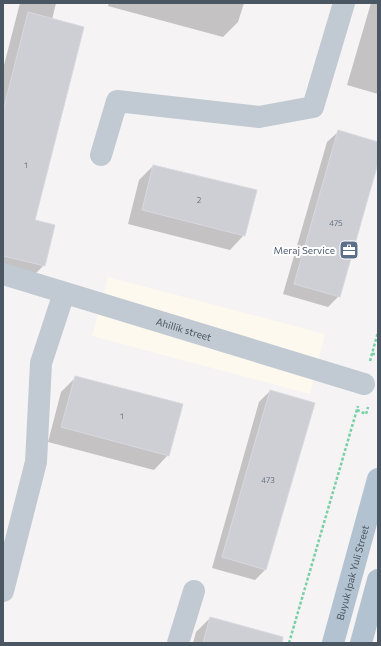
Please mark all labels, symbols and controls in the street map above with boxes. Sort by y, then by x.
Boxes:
house number: 1 [24,160,28,170]
house number: 2 [197,195,202,205]
house number: 475 [329,218,343,228]
office icon: Meraj Service [338,239,360,261]
place label: Meraj Service [274,244,335,256]
street label: Ahillik street [155,315,213,343]
house number: 1 [120,411,124,421]
house number: 473 [261,475,275,485]
street label: Buyuk Ipak Yuli Street [334,524,371,622]

